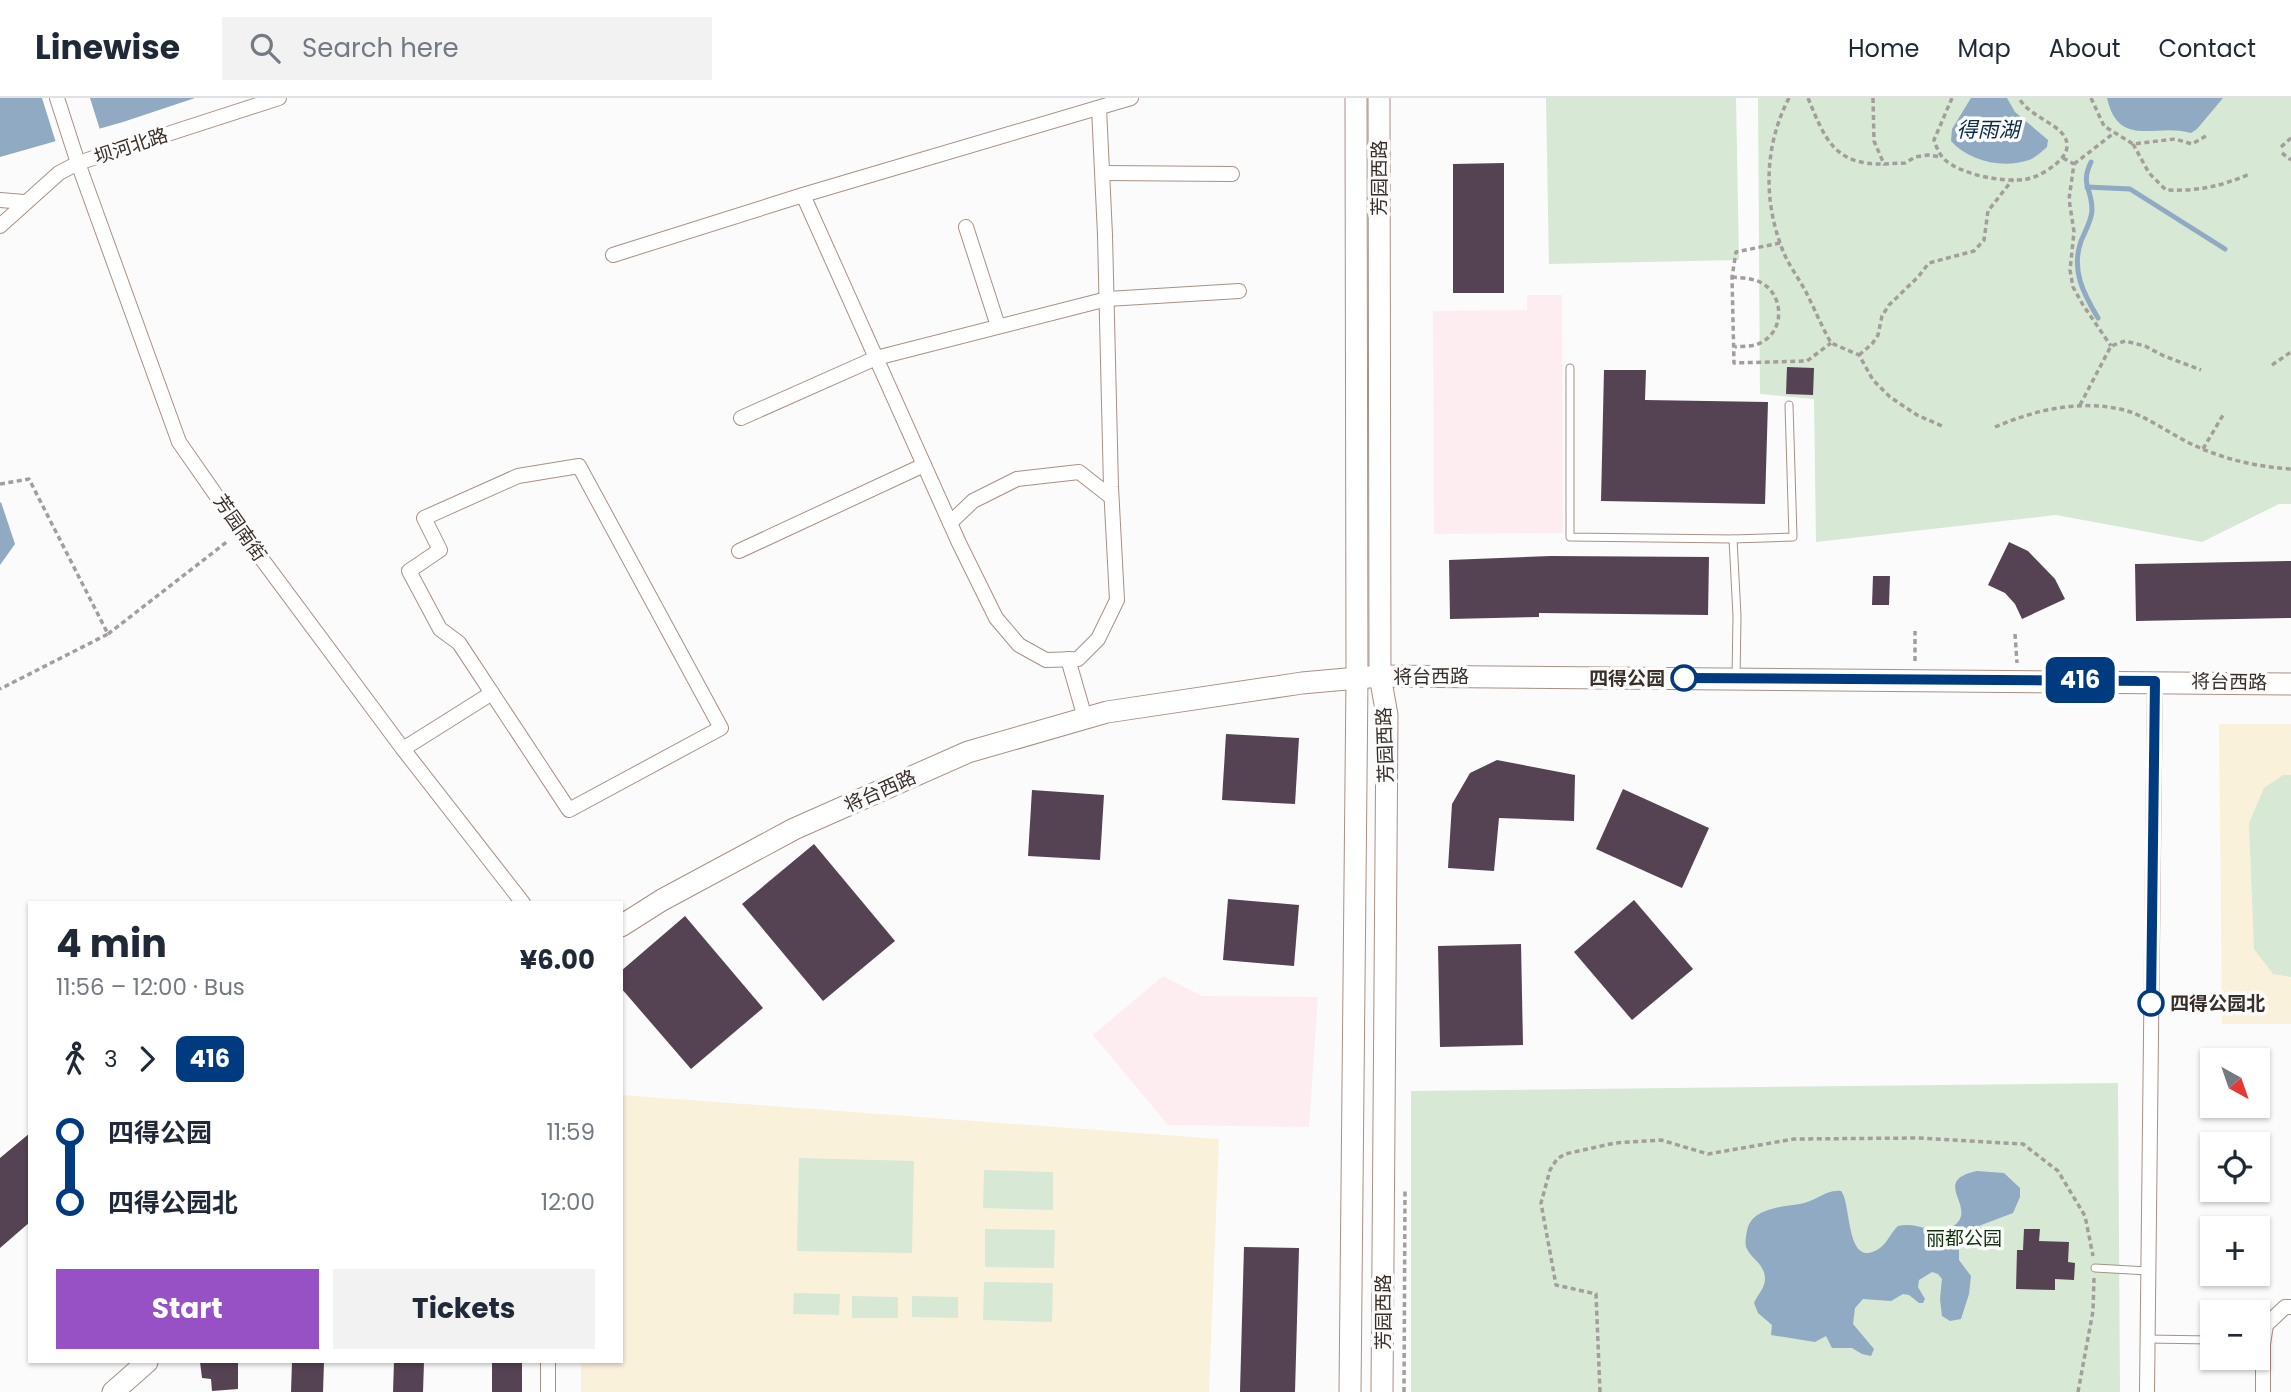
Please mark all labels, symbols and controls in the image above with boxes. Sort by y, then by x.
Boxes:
search box [222,17,712,80]
text: Linewise [35,24,180,71]
icon: search [246,29,284,67]
text: Search here [302,30,459,66]
text: Home [1848,32,1920,65]
text: Map [1958,32,2011,65]
text: About [2049,32,2120,65]
text: Contact [2158,32,2256,65]
water label: 得雨湖 [1957,115,2022,144]
street label: 坝河北路 [91,121,171,171]
street label: 芳园西路 [1366,140,1393,216]
street label: 芳园南街 [207,489,273,567]
line badge: 416 [2040,657,2120,703]
street label: 将台西路 [1393,663,1469,690]
text: 416 [2060,663,2100,696]
place label: 四得公园 [1589,665,1665,692]
marker: 四得公园 [1671,665,1697,691]
street label: 将台西路 [2191,668,2267,696]
street label: 芳园西路 [1370,707,1400,783]
street label: 将台西路 [840,763,920,819]
text: 4 min [56,917,167,970]
text: ¥6.00 [520,942,595,978]
text: 11:56 – 12:00 · Bus [56,971,245,1003]
marker: 四得公园北 [2138,990,2164,1016]
place label: 四得公园北 [2170,990,2265,1017]
icon: walk [56,1040,94,1078]
icon: forward [128,1040,166,1078]
text: 416 [190,1042,230,1075]
text: 3 [104,1043,118,1075]
north arrow [2200,1048,2270,1118]
map controls [2200,1048,2270,1370]
text: 四得公园 [108,1115,212,1151]
text: 11:59 [546,1116,595,1148]
button: locate [2200,1132,2270,1202]
text: 四得公园北 [108,1185,238,1221]
text: 12:00 [541,1186,595,1218]
button: + [2200,1216,2270,1286]
park label: 丽都公园 [1926,1225,2002,1252]
button: Start [56,1269,319,1349]
button: Tickets [333,1269,595,1349]
street label: 芳园西路 [1370,1274,1397,1350]
button: − [2200,1300,2270,1370]

